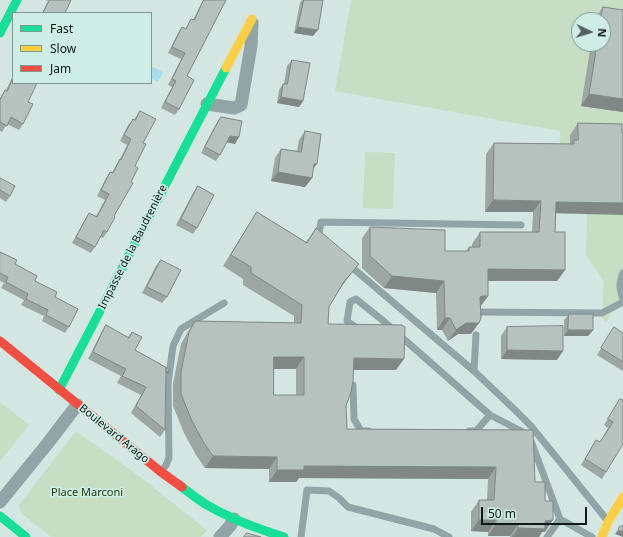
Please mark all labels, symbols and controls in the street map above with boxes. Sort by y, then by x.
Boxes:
legend [12,12,152,84]
north arrow [571,12,611,52]
text: Fast [50,20,73,37]
text: N [595,28,610,38]
text: Slow [50,40,76,57]
text: Jam [50,60,71,77]
street label: Impasse de la Baudrenière [96,183,170,311]
street label: Boulevard Arago [76,402,152,466]
park label: Place Marconi [51,486,123,500]
scale bar [483,499,589,525]
text: 50 m [488,505,516,522]

